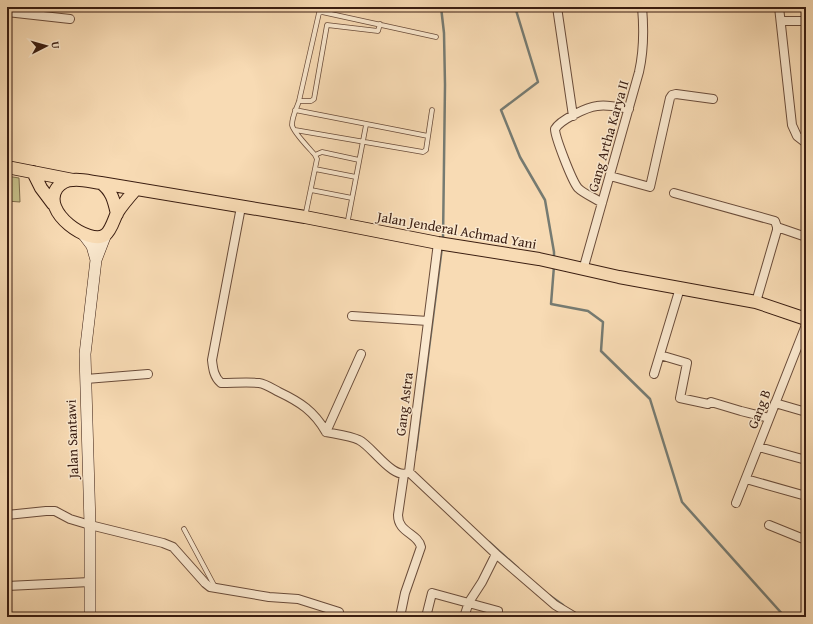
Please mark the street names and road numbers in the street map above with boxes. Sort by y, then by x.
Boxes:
street label: Gang Artha Karya II [582,78,634,194]
street label: Jalan Jenderal Achmad Yani [374,206,538,254]
street label: Gang Astra [390,371,418,437]
street label: Gang B [742,386,776,432]
street label: Jalan Santawi [61,399,83,481]

